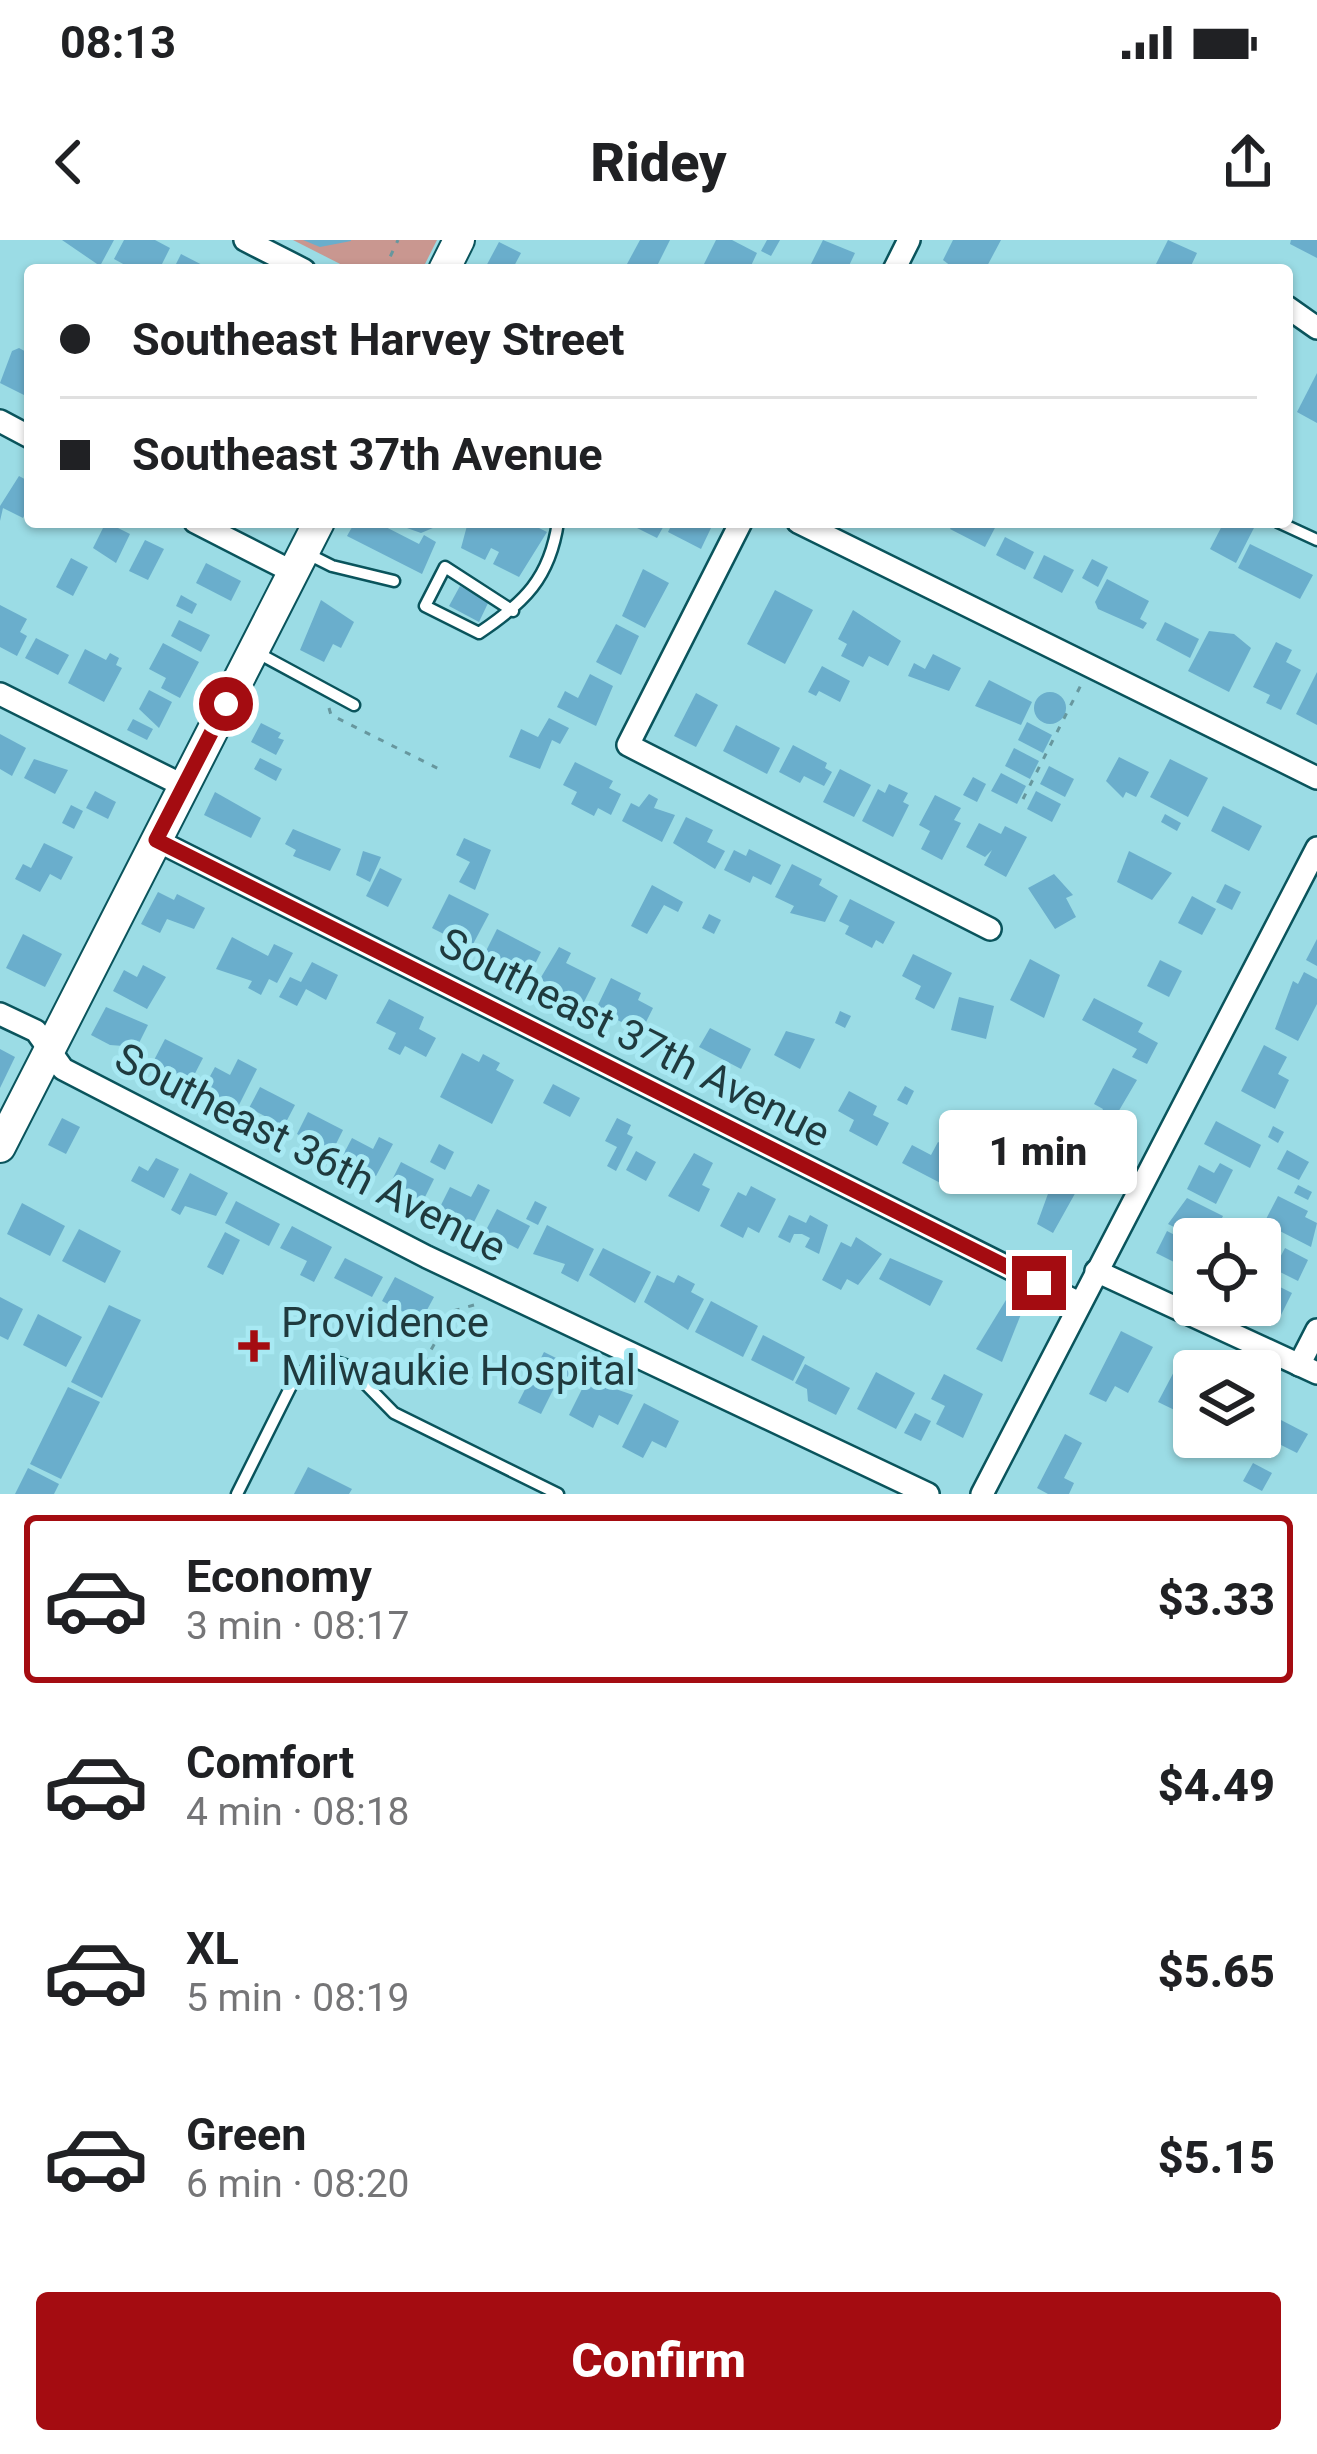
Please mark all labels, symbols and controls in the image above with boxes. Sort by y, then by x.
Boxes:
text: 08:13 [60,16,176,69]
icon: back [36,129,102,195]
icon: share [1215,129,1281,195]
text: Ridey [590,131,727,194]
text: Southeast Harvey Street [132,313,625,366]
text: Southeast 37th Avenue [132,428,603,481]
route start [199,677,253,731]
street label: Southeast 37th Avenue [431,918,838,1157]
street label: Southeast 36th Avenue [107,1033,514,1272]
callout: 1 min [940,1109,1138,1193]
text: 1 min [989,1129,1087,1175]
map controls [1173,1218,1281,1458]
button: locate [1173,1218,1281,1326]
route end [1012,1256,1066,1310]
place label: Providence Milwaukie Hospital [281,1298,636,1395]
marker: Providence Milwaukie Hospital [238,1330,270,1362]
button: layers [1173,1350,1281,1458]
icon: car [42,1545,150,1653]
text: Economy [186,1550,372,1603]
text: $3.33 [1158,1573,1275,1626]
text: 3 min · 08:17 [186,1603,409,1649]
icon: car [42,1731,150,1839]
text: Comfort [186,1736,354,1789]
text: $4.49 [1158,1759,1275,1812]
text: 4 min · 08:18 [186,1789,409,1835]
icon: car [42,1917,150,2025]
text: XL [186,1922,239,1975]
text: $5.65 [1158,1945,1275,1998]
text: 5 min · 08:19 [186,1975,409,2021]
icon: car [42,2103,150,2211]
text: Green [186,2108,307,2161]
text: $5.15 [1158,2131,1275,2184]
text: 6 min · 08:20 [186,2161,409,2207]
button: Confirm [36,2292,1281,2430]

